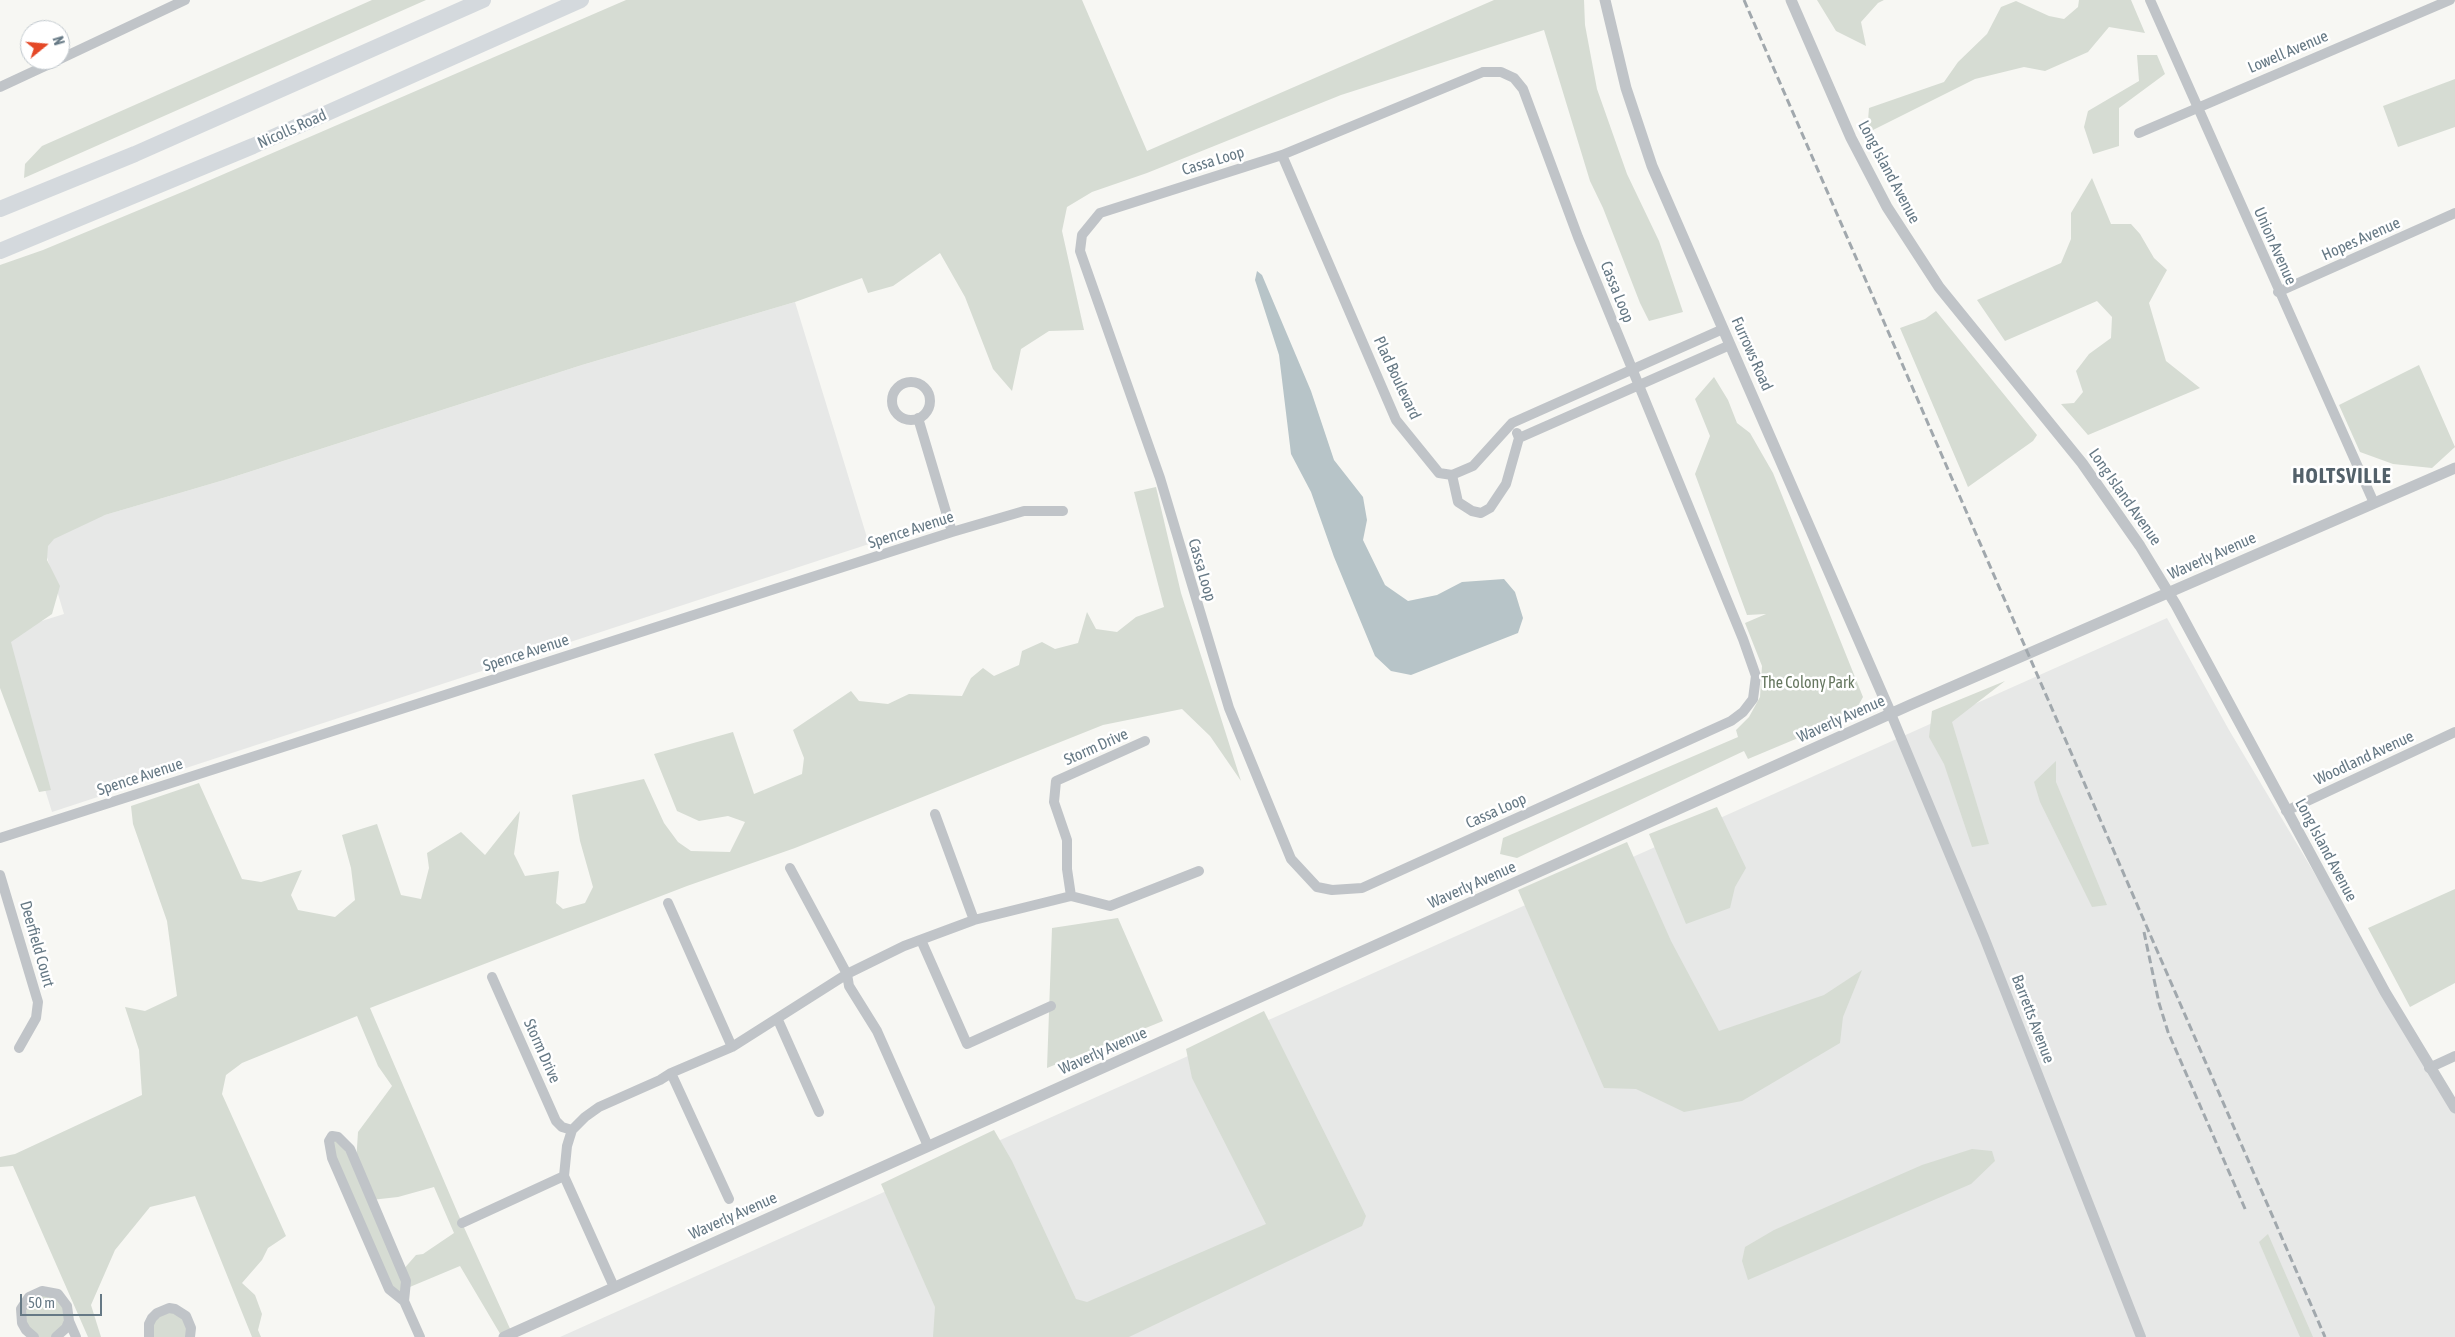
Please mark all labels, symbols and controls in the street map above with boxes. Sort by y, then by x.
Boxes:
north arrow [20,20,70,70]
street label: Lowell Avenue [2245,27,2331,77]
text: N [50,35,67,47]
street label: Nicolls Road [255,105,329,153]
street label: Long Island Avenue [1854,117,1924,227]
street label: Cassa Loop [1179,142,1247,180]
street label: Union Avenue [2249,204,2301,288]
street label: Hopes Avenue [2319,213,2403,265]
street label: Cassa Loop [1596,259,1638,325]
street label: Furrows Road [1727,314,1777,394]
street label: Plad Boulevard [1369,333,1425,423]
street label: Long Island Avenue [2085,445,2165,549]
district label: HOLTSVILLE [2291,463,2393,489]
street label: Spence Avenue [866,507,956,553]
street label: Waverly Avenue [2165,528,2259,584]
street label: Cassa Loop [1184,536,1220,604]
street label: Spence Avenue [481,630,571,676]
park label: The Colony Park [1761,673,1855,693]
street label: Waverly Avenue [1794,691,1888,747]
street label: Storm Drive [1061,724,1131,770]
street label: Woodland Avenue [2311,727,2417,789]
street label: Spence Avenue [95,754,185,800]
street label: Cassa Loop [1463,789,1529,833]
street label: Long Island Avenue [2291,795,2361,905]
street label: Waverly Avenue [1425,857,1519,913]
street label: Deerfield Court [16,899,58,989]
street label: Barretts Avenue [2007,972,2059,1066]
street label: Storm Drive [519,1016,565,1086]
street label: Waverly Avenue [1056,1023,1150,1079]
street label: Waverly Avenue [686,1188,780,1244]
scale bar [22,1284,105,1316]
text: 50 m [28,1294,55,1311]

